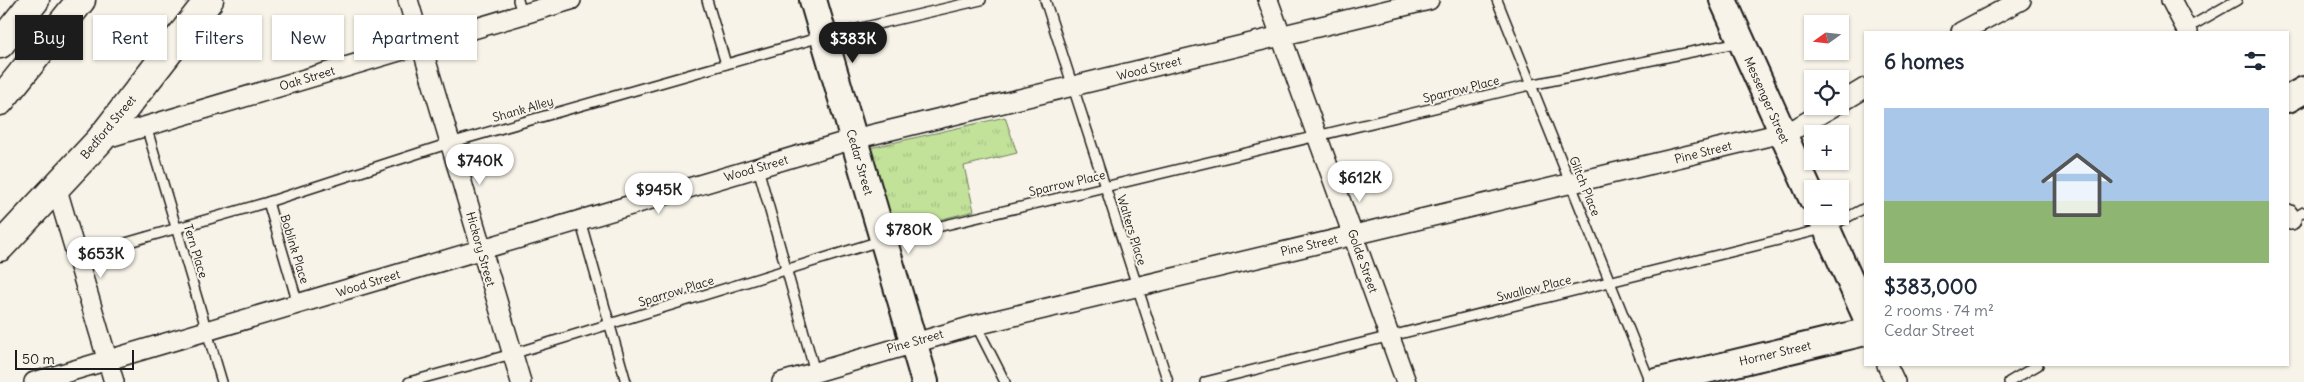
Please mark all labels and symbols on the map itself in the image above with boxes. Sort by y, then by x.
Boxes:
north arrow [1804,15,1849,60]
pin: $383K [818,22,888,64]
street label: Wood Street [1115,53,1183,83]
street label: Messenger Street [1741,54,1793,146]
street label: Oak Street [277,62,337,94]
street label: Sparrow Place [1421,72,1501,106]
street label: Bedford Street [77,92,139,162]
street label: Shank Alley [491,93,555,125]
street label: Cedar Street [843,127,877,197]
street label: Pine Street [1673,138,1733,166]
pin: $740K [445,144,515,186]
street label: Wood Street [722,152,790,184]
street label: Glitch Place [1566,154,1604,218]
pin: $612K [1325,160,1395,203]
street label: Sparrow Place [1027,167,1107,199]
pin: $945K [624,172,694,215]
street label: Walters Place [1114,193,1150,267]
street label: Hickory Street [463,210,499,288]
pin: $780K [874,212,944,255]
street label: Boblink Place [277,213,313,285]
street label: Tern Place [181,222,211,280]
street label: Golde Street [1345,227,1381,295]
street label: Pine Street [1279,231,1339,259]
pin: $653K [66,236,136,279]
street label: Wood Street [334,266,402,300]
street label: Swallow Place [1495,271,1573,305]
street label: Sparrow Place [636,272,716,310]
street label: Pine Street [885,326,945,356]
street label: Horner Street [1738,337,1812,369]
scale bar [15,347,134,370]

